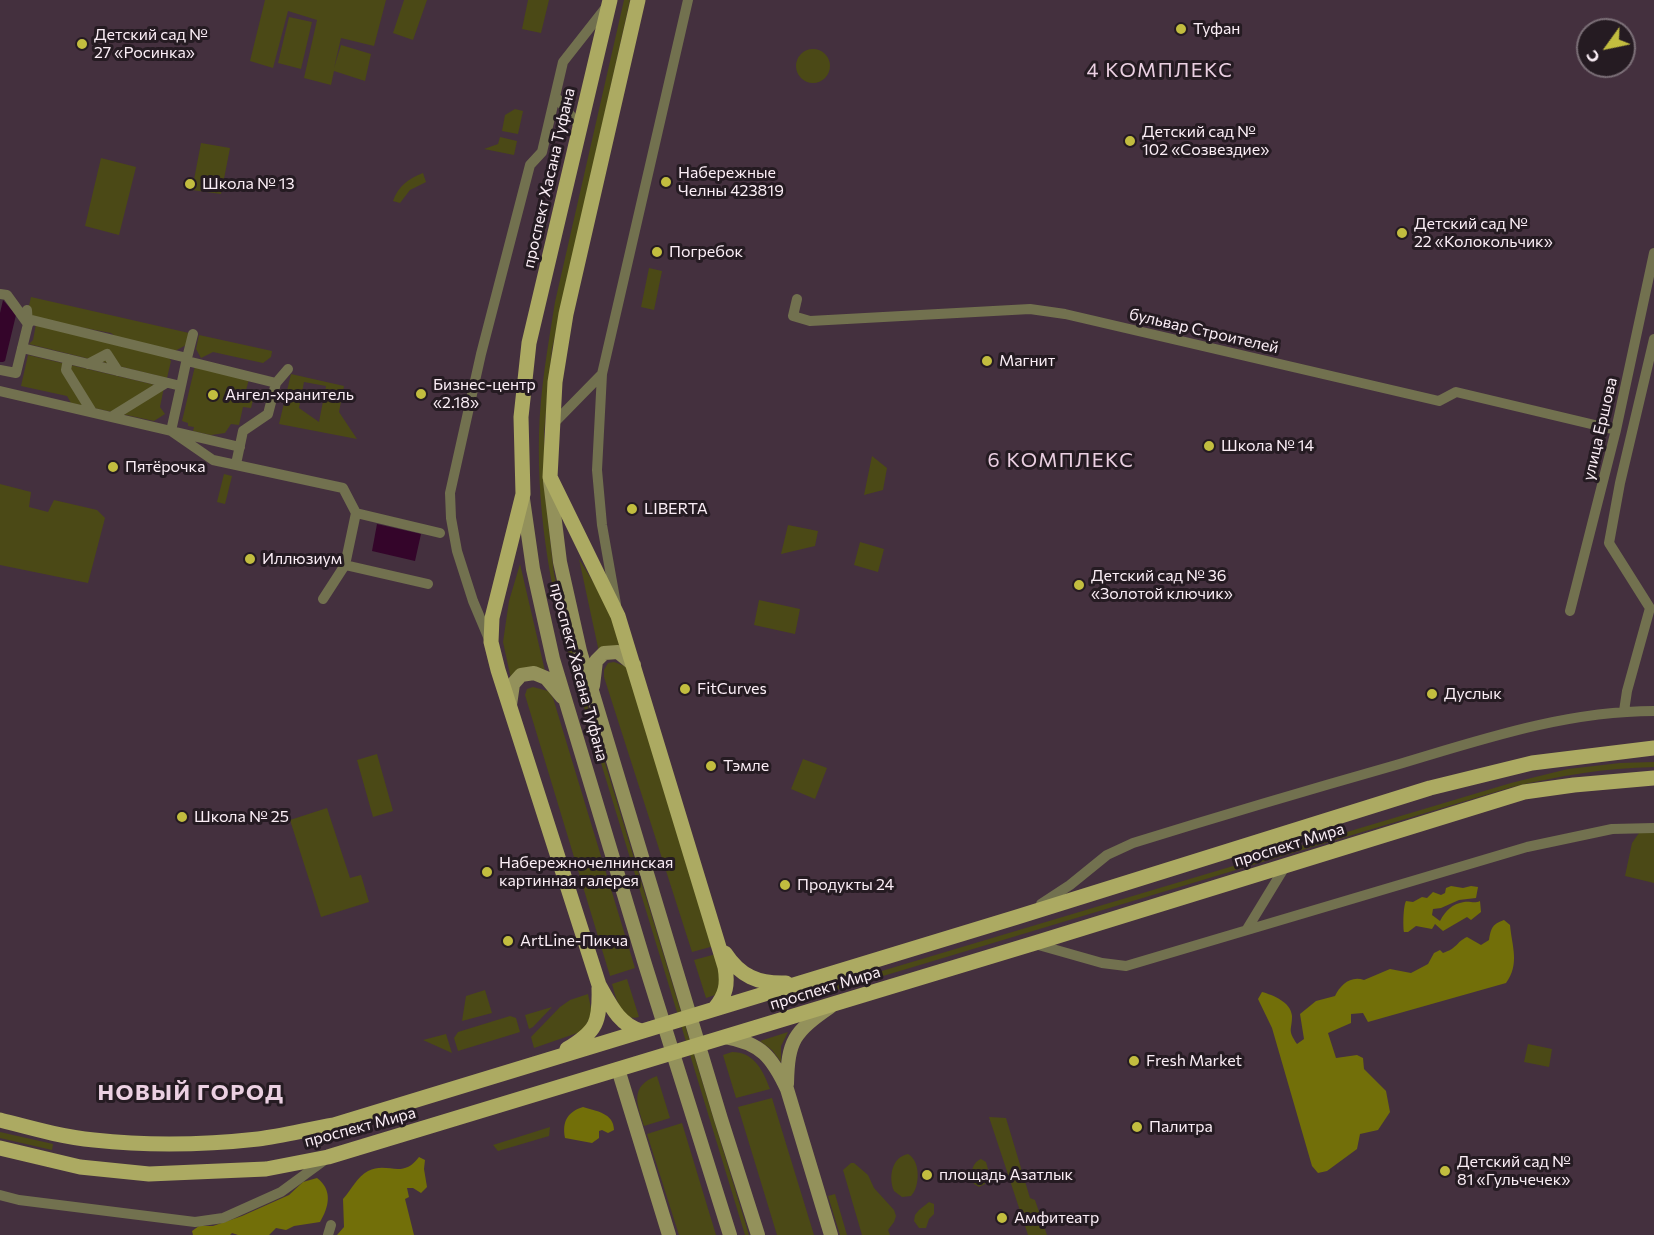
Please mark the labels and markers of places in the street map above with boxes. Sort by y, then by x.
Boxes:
place label: Туфан [1193,19,1240,39]
marker: Туфан [1174,22,1188,36]
place label: Детский сад № 27 «Росинка» [94,25,208,63]
marker: Детский сад № 27 «Росинка» [75,37,89,51]
place label: Детский сад № 102 «Созвездие» [1142,122,1269,160]
marker: Детский сад № 102 «Созвездие» [1123,134,1137,148]
place label: Набережные Челны 423819 [678,163,784,201]
place label: Школа № 13 [202,174,295,194]
marker: Набережные Челны 423819 [659,175,673,189]
marker: Школа № 13 [183,177,197,191]
place label: Детский сад № 22 «Колокольчик» [1414,214,1553,252]
marker: Детский сад № 22 «Колокольчик» [1395,226,1409,240]
place label: Погребок [669,242,743,262]
marker: Погребок [650,245,664,259]
place label: Магнит [999,351,1055,371]
marker: Магнит [980,354,994,368]
place label: Бизнес-центр «2.18» [433,375,536,413]
place label: Ангел-хранитель [225,385,354,405]
marker: Бизнес-центр «2.18» [414,387,428,401]
marker: Ангел-хранитель [206,388,220,402]
place label: Школа № 14 [1221,436,1314,456]
marker: Школа № 14 [1202,439,1216,453]
place label: Пятёрочка [125,457,205,477]
marker: Пятёрочка [106,460,120,474]
place label: LIBERTA [644,499,708,519]
marker: LIBERTA [625,502,639,516]
place label: Иллюзиум [262,549,342,569]
marker: Иллюзиум [243,552,257,566]
place label: Детский сад № 36 «Золотой ключик» [1091,566,1233,604]
marker: Детский сад № 36 «Золотой ключик» [1072,578,1086,592]
place label: FitCurves [697,679,767,699]
marker: FitCurves [678,682,692,696]
place label: Дуслык [1444,684,1502,704]
marker: Дуслык [1425,687,1439,701]
place label: Тэмле [723,756,769,776]
marker: Тэмле [704,759,718,773]
place label: Школа № 25 [194,807,289,827]
marker: Школа № 25 [175,810,189,824]
place label: Набережночелнинская картинная галерея [499,853,673,891]
marker: Набережночелнинская картинная галерея [480,865,494,879]
place label: Продукты 24 [797,875,894,895]
marker: Продукты 24 [778,878,792,892]
place label: ArtLine-Пикча [520,931,628,951]
marker: ArtLine-Пикча [501,934,515,948]
place label: Fresh Market [1146,1051,1242,1071]
marker: Fresh Market [1127,1054,1141,1068]
place label: Палитра [1149,1117,1213,1137]
marker: Палитра [1130,1120,1144,1134]
place label: Детский сад № 81 «Гульчечек» [1457,1152,1571,1190]
marker: Детский сад № 81 «Гульчечек» [1438,1164,1452,1178]
place label: площадь Азатлык [939,1165,1073,1185]
marker: площадь Азатлык [920,1168,934,1182]
place label: Амфитеатр [1014,1208,1099,1228]
marker: Амфитеатр [995,1211,1009,1225]

